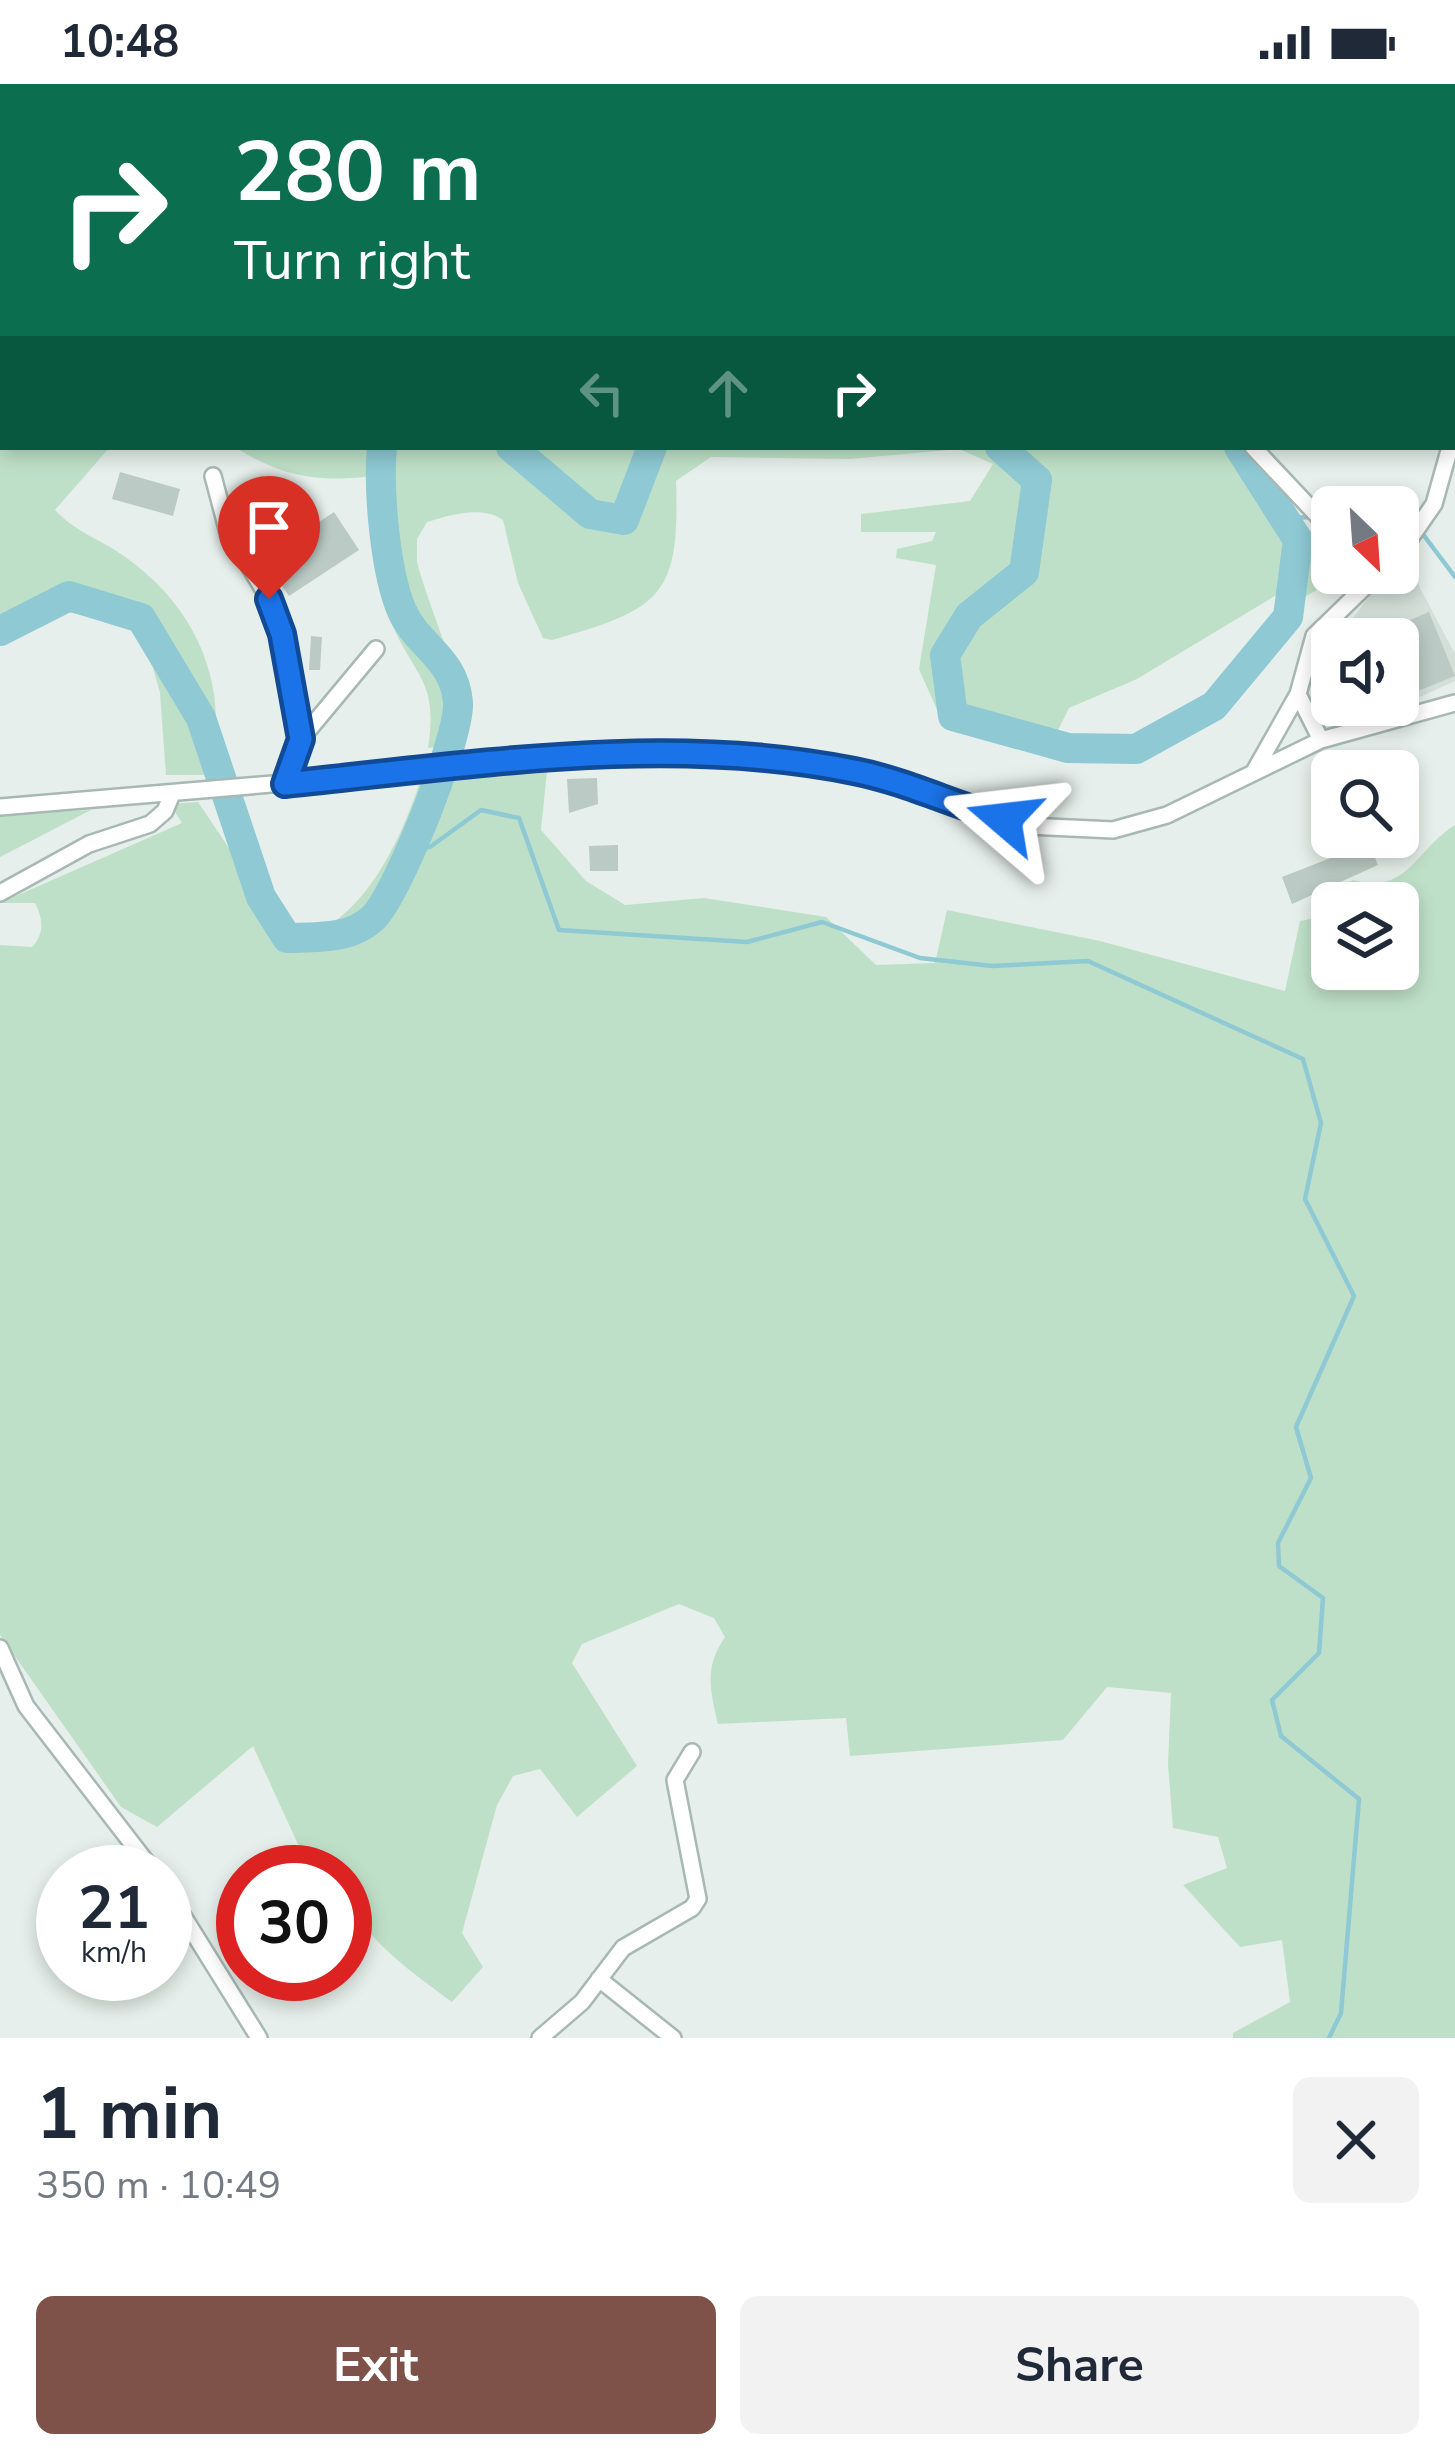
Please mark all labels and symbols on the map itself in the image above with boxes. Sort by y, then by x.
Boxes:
pin [218,476,320,599]
north arrow [1311,486,1419,594]
position arrow [941,756,1067,882]
speed limit sign: 30 [216,1845,372,2001]

